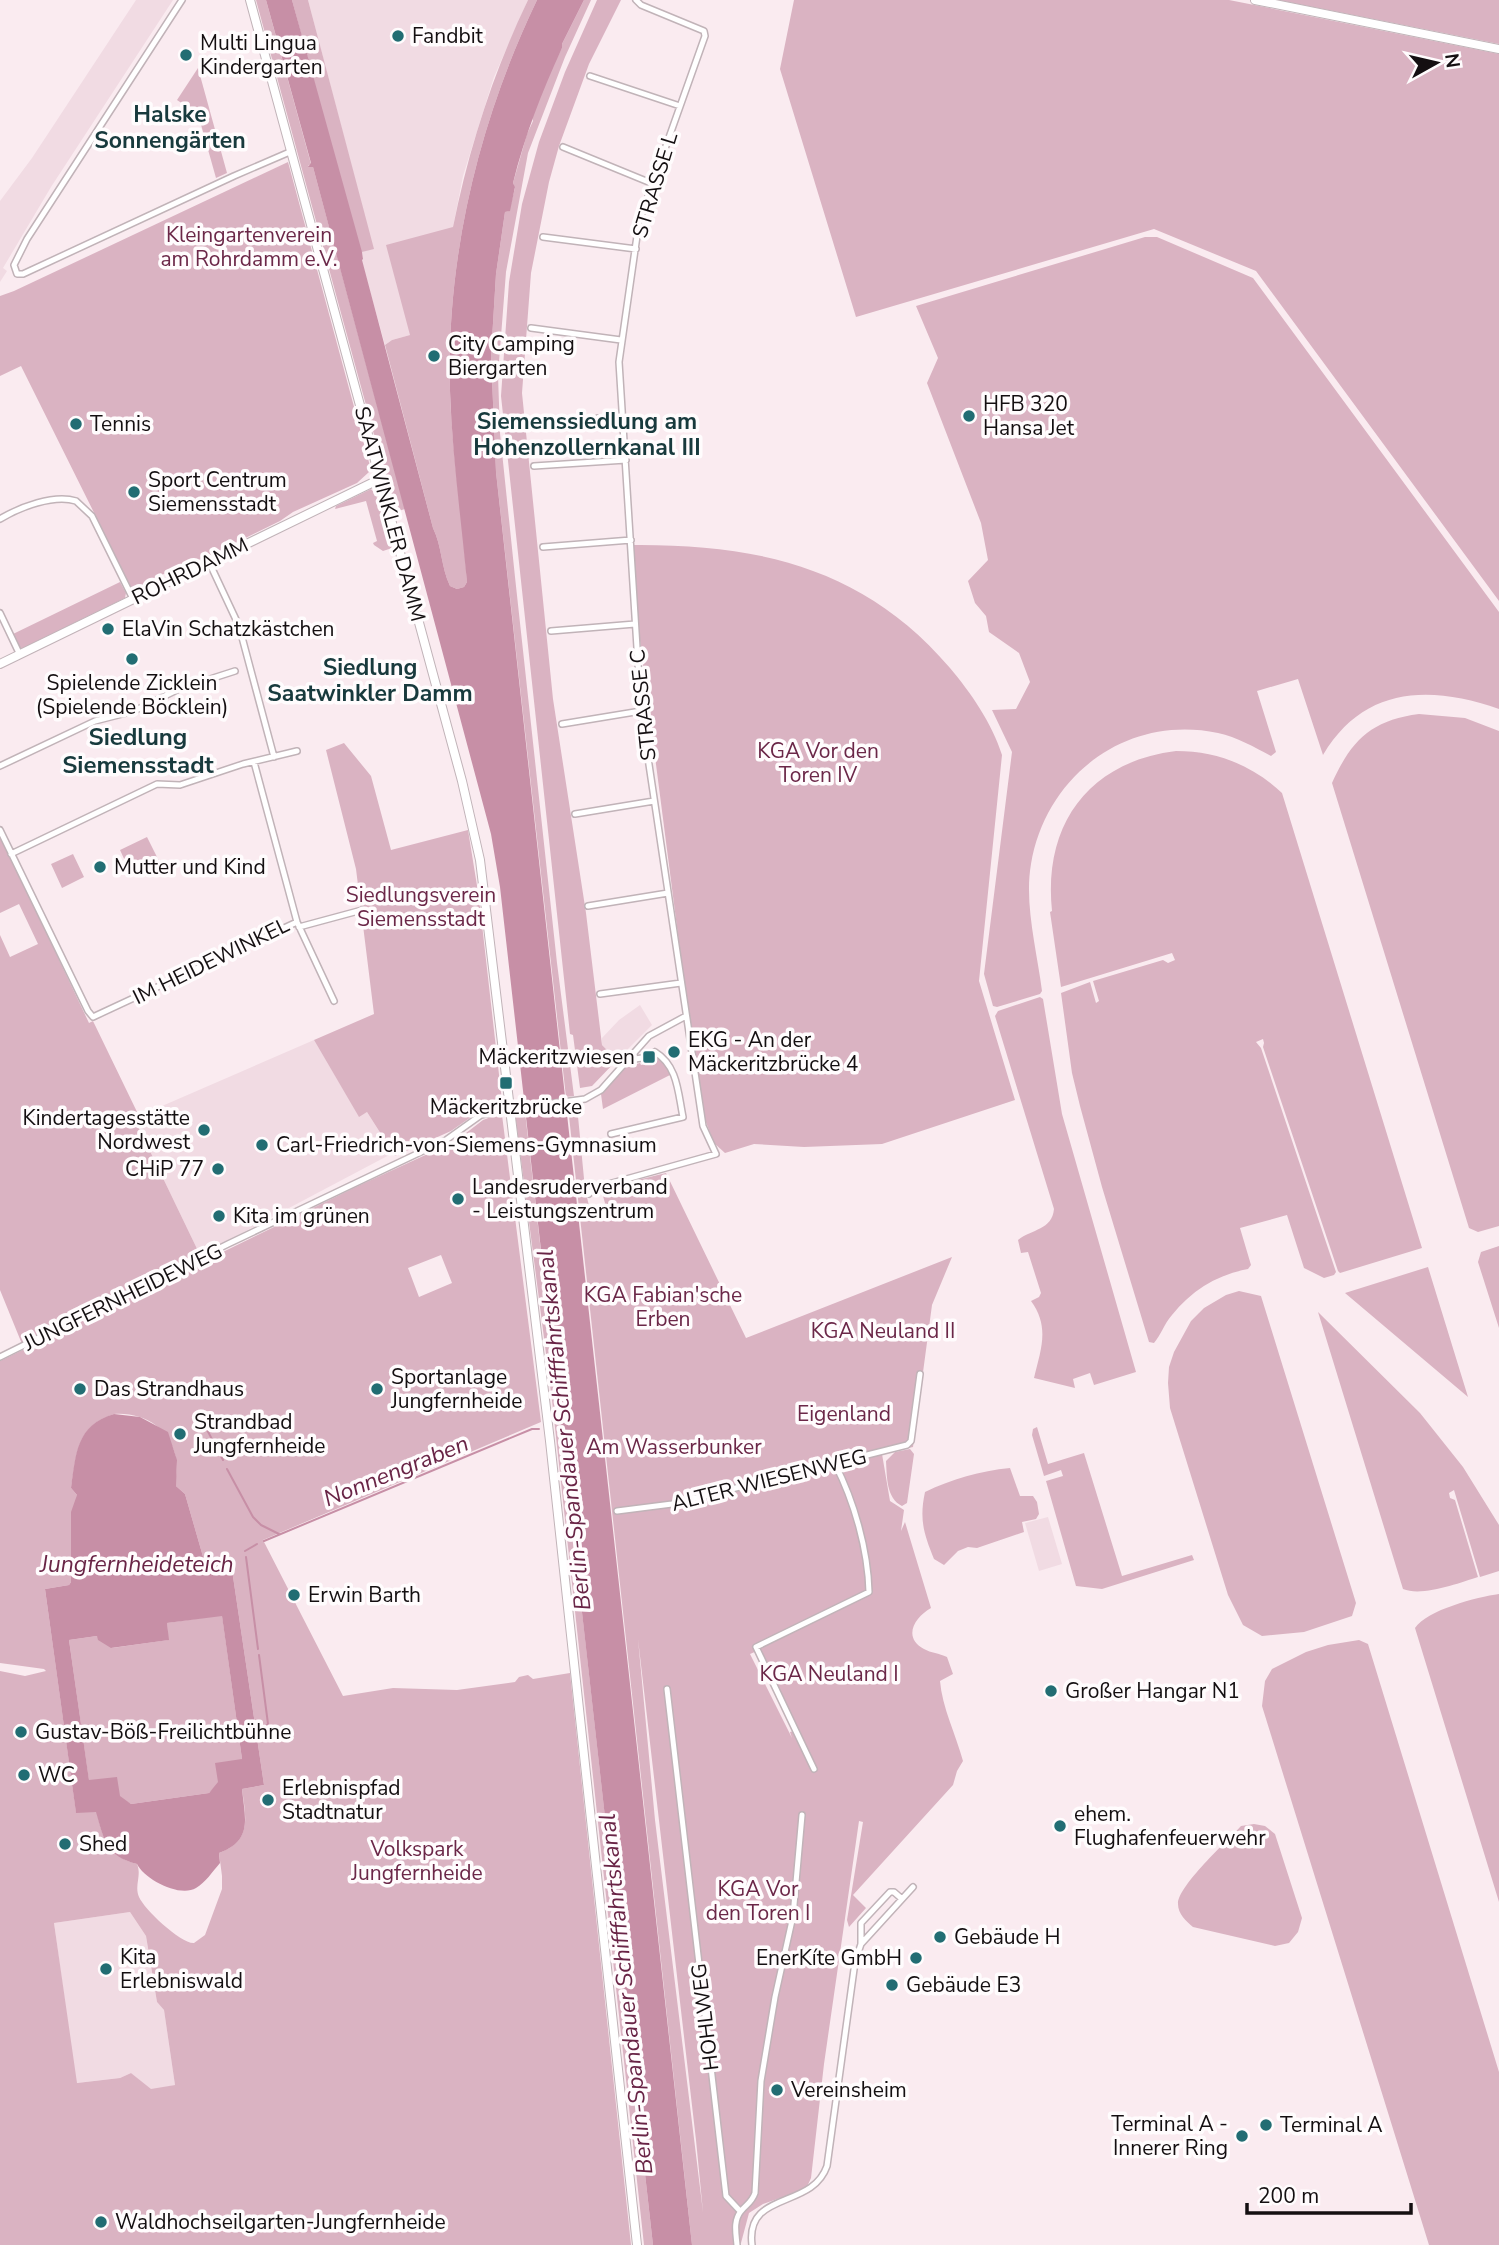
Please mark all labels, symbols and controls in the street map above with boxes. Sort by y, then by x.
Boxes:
place label: Fandbit [412,22,484,50]
marker: Fandbit [390,28,406,44]
north arrow [1401,28,1471,98]
place label: Multi Lingua Kindergarten [200,29,323,81]
marker: Multi Lingua Kindergarten [178,47,194,63]
text: N [1438,52,1466,70]
district label: Halske Sonnengärten [94,99,246,156]
street label: STRASSE L [626,128,685,241]
park label: Kleingartenverein am Rohrdamm e.V. [160,221,338,273]
place label: City Camping Biergarten [448,330,575,382]
marker: City Camping Biergarten [426,348,442,364]
place label: HFB 320 Hansa Jet [983,390,1075,442]
street label: SAATWINKLER DAMM [348,403,432,625]
district label: Siemenssiedlung am Hohenzollernkanal III [473,406,701,463]
marker: HFB 320 Hansa Jet [961,408,977,424]
place label: Tennis [90,410,151,438]
marker: Tennis [68,416,84,432]
place label: Sport Centrum Siemensstadt [148,466,287,518]
marker: Sport Centrum Siemensstadt [126,484,142,500]
street label: ROHRDAMM [127,531,253,611]
place label: ElaVin Schatzkästchen [122,615,335,643]
marker: ElaVin Schatzkästchen [100,621,116,637]
street label: STRASSE C [623,648,663,762]
marker: Spielende Zicklein (Spielende Böcklein) [124,651,140,667]
district label: Siedlung Saatwinkler Damm [267,652,473,709]
place label: Spielende Zicklein (Spielende Böcklein) [36,669,228,721]
district label: Siedlung Siemensstadt [62,721,215,781]
park label: KGA Vor den Toren IV [757,737,879,789]
place label: Mutter und Kind [114,853,266,881]
marker: Mutter und Kind [92,859,108,875]
park label: Siedlungsverein Siemensstadt [346,881,496,933]
street label: IM HEIDEWINKEL [128,911,294,1011]
place label: EKG - An der Mäckeritzbrücke 4 [688,1026,858,1078]
place label: Mäckeritzwiesen [479,1043,635,1071]
marker: EKG - An der Mäckeritzbrücke 4 [666,1044,682,1060]
marker: Mäckeritzwiesen [641,1049,657,1065]
marker: Mäckeritzbrücke [498,1075,514,1091]
place label: Mäckeritzbrücke [430,1093,582,1121]
place label: Kindertagesstätte Nordwest [23,1104,191,1156]
marker: Kindertagesstätte Nordwest [196,1122,212,1138]
place label: Carl-Friedrich-von-Siemens-Gymnasium [276,1131,657,1159]
marker: Carl-Friedrich-von-Siemens-Gymnasium [254,1137,270,1153]
place label: CHiP 77 [125,1155,204,1183]
marker: CHiP 77 [210,1161,226,1177]
place label: Landesruderverband - Leistungszentrum [472,1173,668,1225]
marker: Landesruderverband - Leistungszentrum [450,1191,466,1207]
place label: Kita im grünen [233,1202,370,1230]
marker: Kita im grünen [211,1208,227,1224]
street label: JUNGFERNHEIDEWEG [18,1237,227,1358]
water label: Berlin-Spandauer Schifffahrtskanal [530,1248,598,1612]
park label: KGA Fabian'sche Erben [584,1281,742,1333]
park label: KGA Neuland II [811,1317,955,1345]
place label: Sportanlage Jungfernheide [390,1363,523,1415]
place label: Das Strandhaus [94,1375,244,1403]
marker: Das Strandhaus [72,1381,88,1397]
marker: Sportanlage Jungfernheide [369,1381,385,1397]
park label: Eigenland [797,1400,891,1428]
place label: Strandbad Jungfernheide [193,1408,326,1460]
marker: Strandbad Jungfernheide [172,1426,188,1442]
water label: Nonnengraben [319,1428,473,1514]
park label: Am Wasserbunker [586,1433,762,1461]
street label: ALTER WIESENWEG [669,1442,869,1518]
water label: Jungfernheideteich [39,1549,234,1580]
place label: Erwin Barth [308,1581,421,1609]
marker: Erwin Barth [286,1587,302,1603]
park label: KGA Neuland I [759,1660,899,1688]
place label: Großer Hangar N1 [1065,1677,1240,1705]
marker: Großer Hangar N1 [1043,1683,1059,1699]
place label: Gustav-Böß-Freilichtbühne [35,1718,291,1746]
marker: Gustav-Böß-Freilichtbühne [13,1724,29,1740]
place label: WC [38,1761,75,1789]
marker: WC [16,1767,32,1783]
place label: Erlebnispfad Stadtnatur [282,1774,401,1826]
marker: Erlebnispfad Stadtnatur [260,1792,276,1808]
place label: ehem. Flughafenfeuerwehr [1074,1800,1266,1852]
water label: Berlin-Spandauer Schifffahrtskanal [592,1812,660,2176]
marker: ehem. Flughafenfeuerwehr [1052,1818,1068,1834]
place label: Shed [79,1830,127,1858]
park label: Volkspark Jungfernheide [350,1835,483,1887]
marker: Shed [57,1836,73,1852]
park label: KGA Vor den Toren I [706,1875,810,1927]
place label: Gebäude H [954,1923,1060,1951]
marker: Gebäude H [932,1929,948,1945]
place label: Kita Erlebniswald [120,1943,243,1995]
place label: EnerKíte GmbH [756,1944,902,1972]
marker: EnerKíte GmbH [908,1950,924,1966]
marker: Kita Erlebniswald [98,1961,114,1977]
street label: HOHLWEG [685,1962,725,2072]
place label: Gebäude E3 [906,1971,1021,1999]
marker: Gebäude E3 [884,1977,900,1993]
place label: Vereinsheim [790,2076,907,2104]
marker: Vereinsheim [769,2082,785,2098]
place label: Terminal A - Innerer Ring [1111,2110,1228,2162]
place label: Terminal A [1280,2111,1383,2139]
marker: Terminal A [1258,2117,1274,2133]
marker: Terminal A - Innerer Ring [1234,2128,1250,2144]
scale bar [1247,2172,1412,2216]
text: 200 m [1258,2182,1319,2210]
place label: Waldhochseilgarten-Jungfernheide [115,2208,446,2236]
marker: Waldhochseilgarten-Jungfernheide [93,2214,109,2230]

